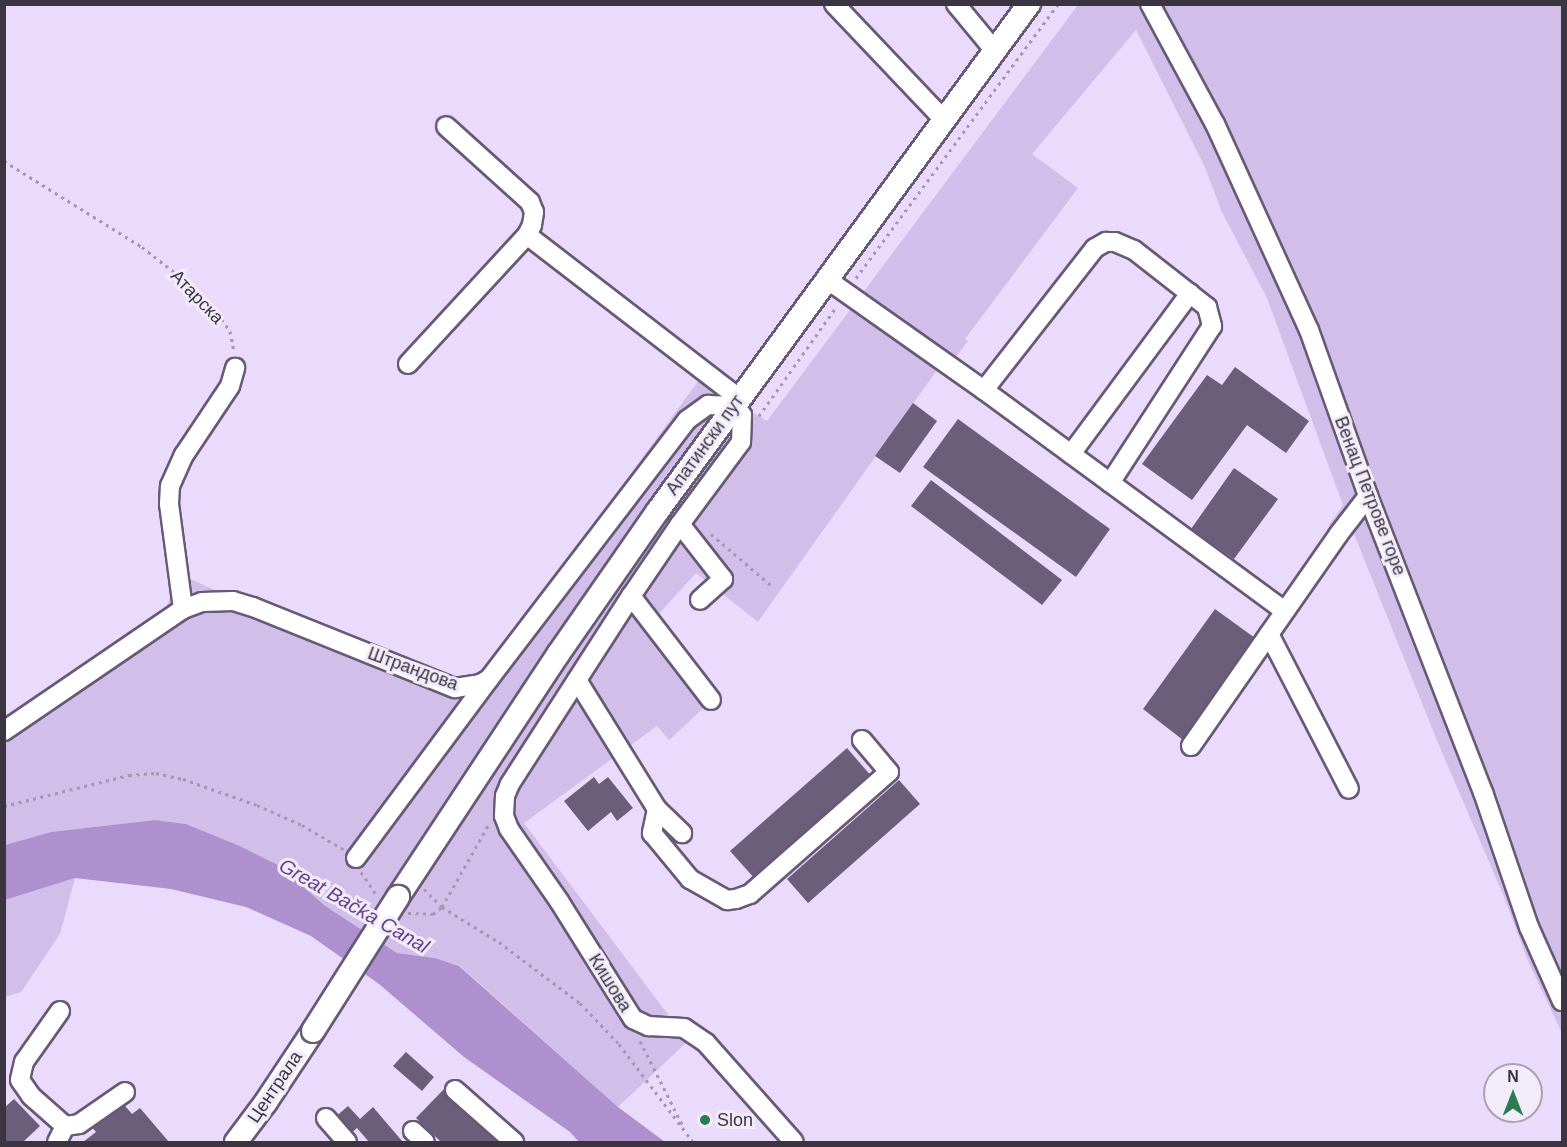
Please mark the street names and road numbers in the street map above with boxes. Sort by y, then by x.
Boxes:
street label: Атарска [166,265,228,329]
street label: Апатински пут [661,391,749,499]
street label: Венац Петрове горе [1330,413,1410,579]
street label: Штрандова [365,643,461,695]
street label: Кишова [584,950,636,1016]
street label: Централа [243,1047,307,1127]

